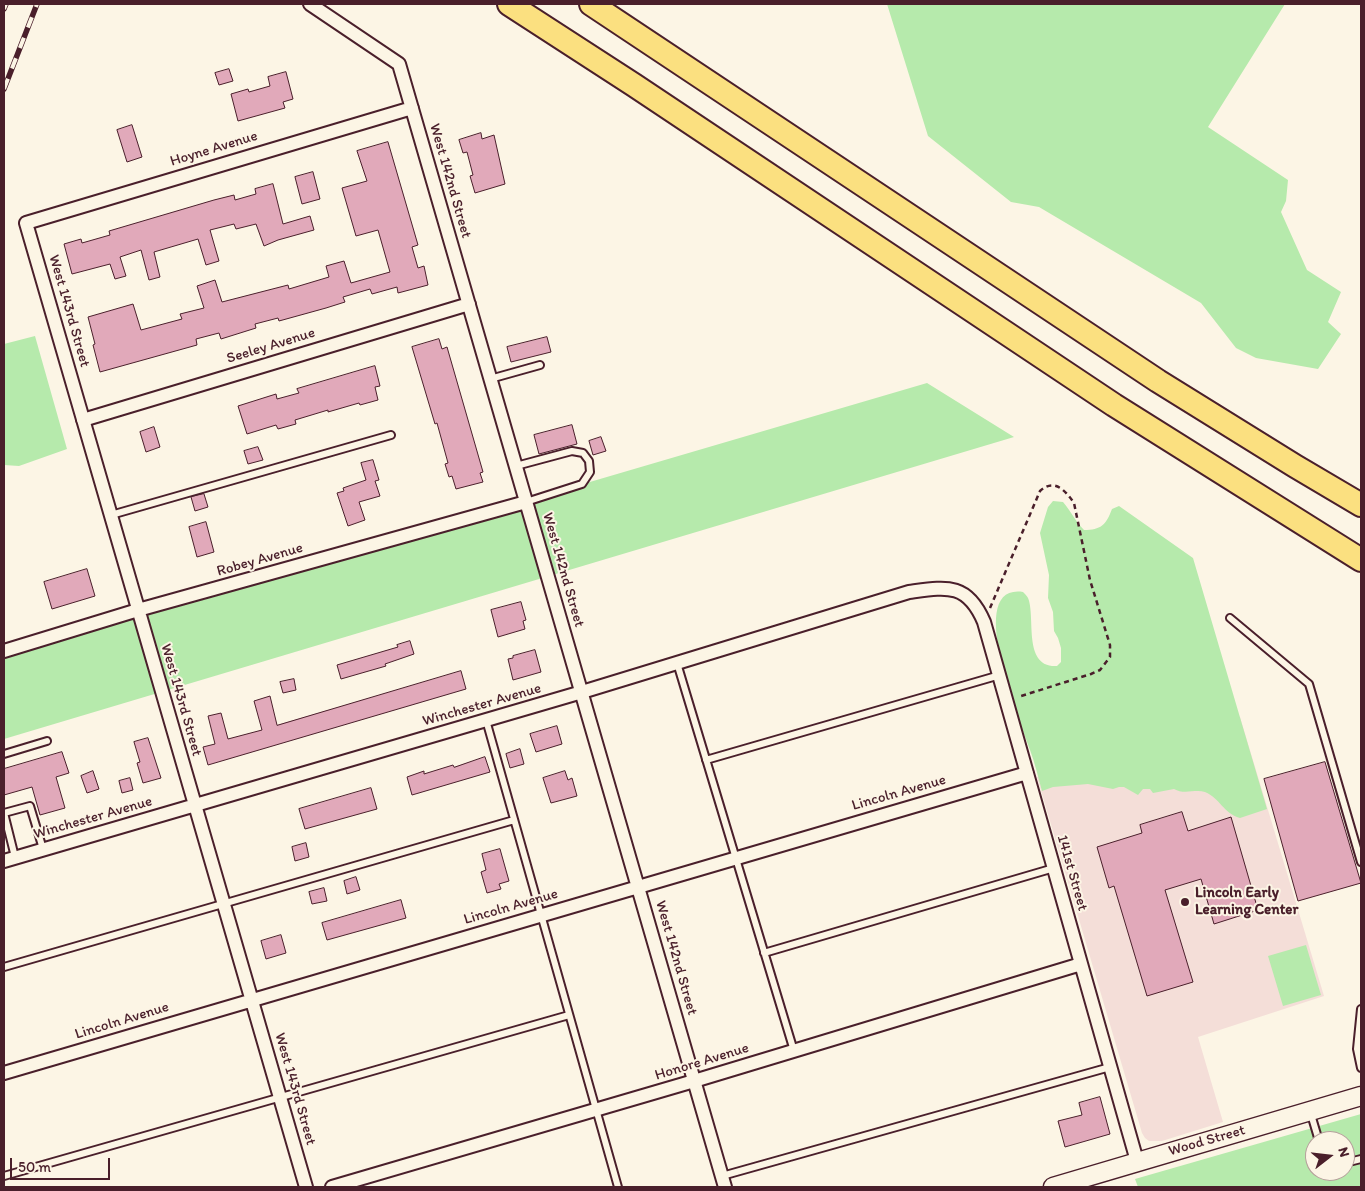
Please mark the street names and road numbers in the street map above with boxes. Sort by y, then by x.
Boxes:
street label: West 142nd Street [425,122,475,240]
street label: Hoyne Avenue [168,127,260,171]
street label: West 143rd Street [44,253,94,369]
street label: Seeley Avenue [225,324,317,368]
street label: West 142nd Street [538,511,588,629]
street label: Robey Avenue [215,539,305,581]
street label: West 143rd Street [156,642,206,758]
street label: Winchester Avenue [420,679,544,731]
street label: Lincoln Avenue [850,771,948,815]
street label: Winchester Avenue [31,792,155,844]
street label: 141st Street [1053,833,1091,913]
street label: Lincoln Avenue [462,885,560,929]
street label: West 142nd Street [651,899,701,1017]
street label: Lincoln Avenue [73,998,171,1044]
street label: West 143rd Street [270,1031,320,1147]
street label: Honore Avenue [653,1039,751,1085]
street label: Wood Street [1167,1121,1247,1161]

